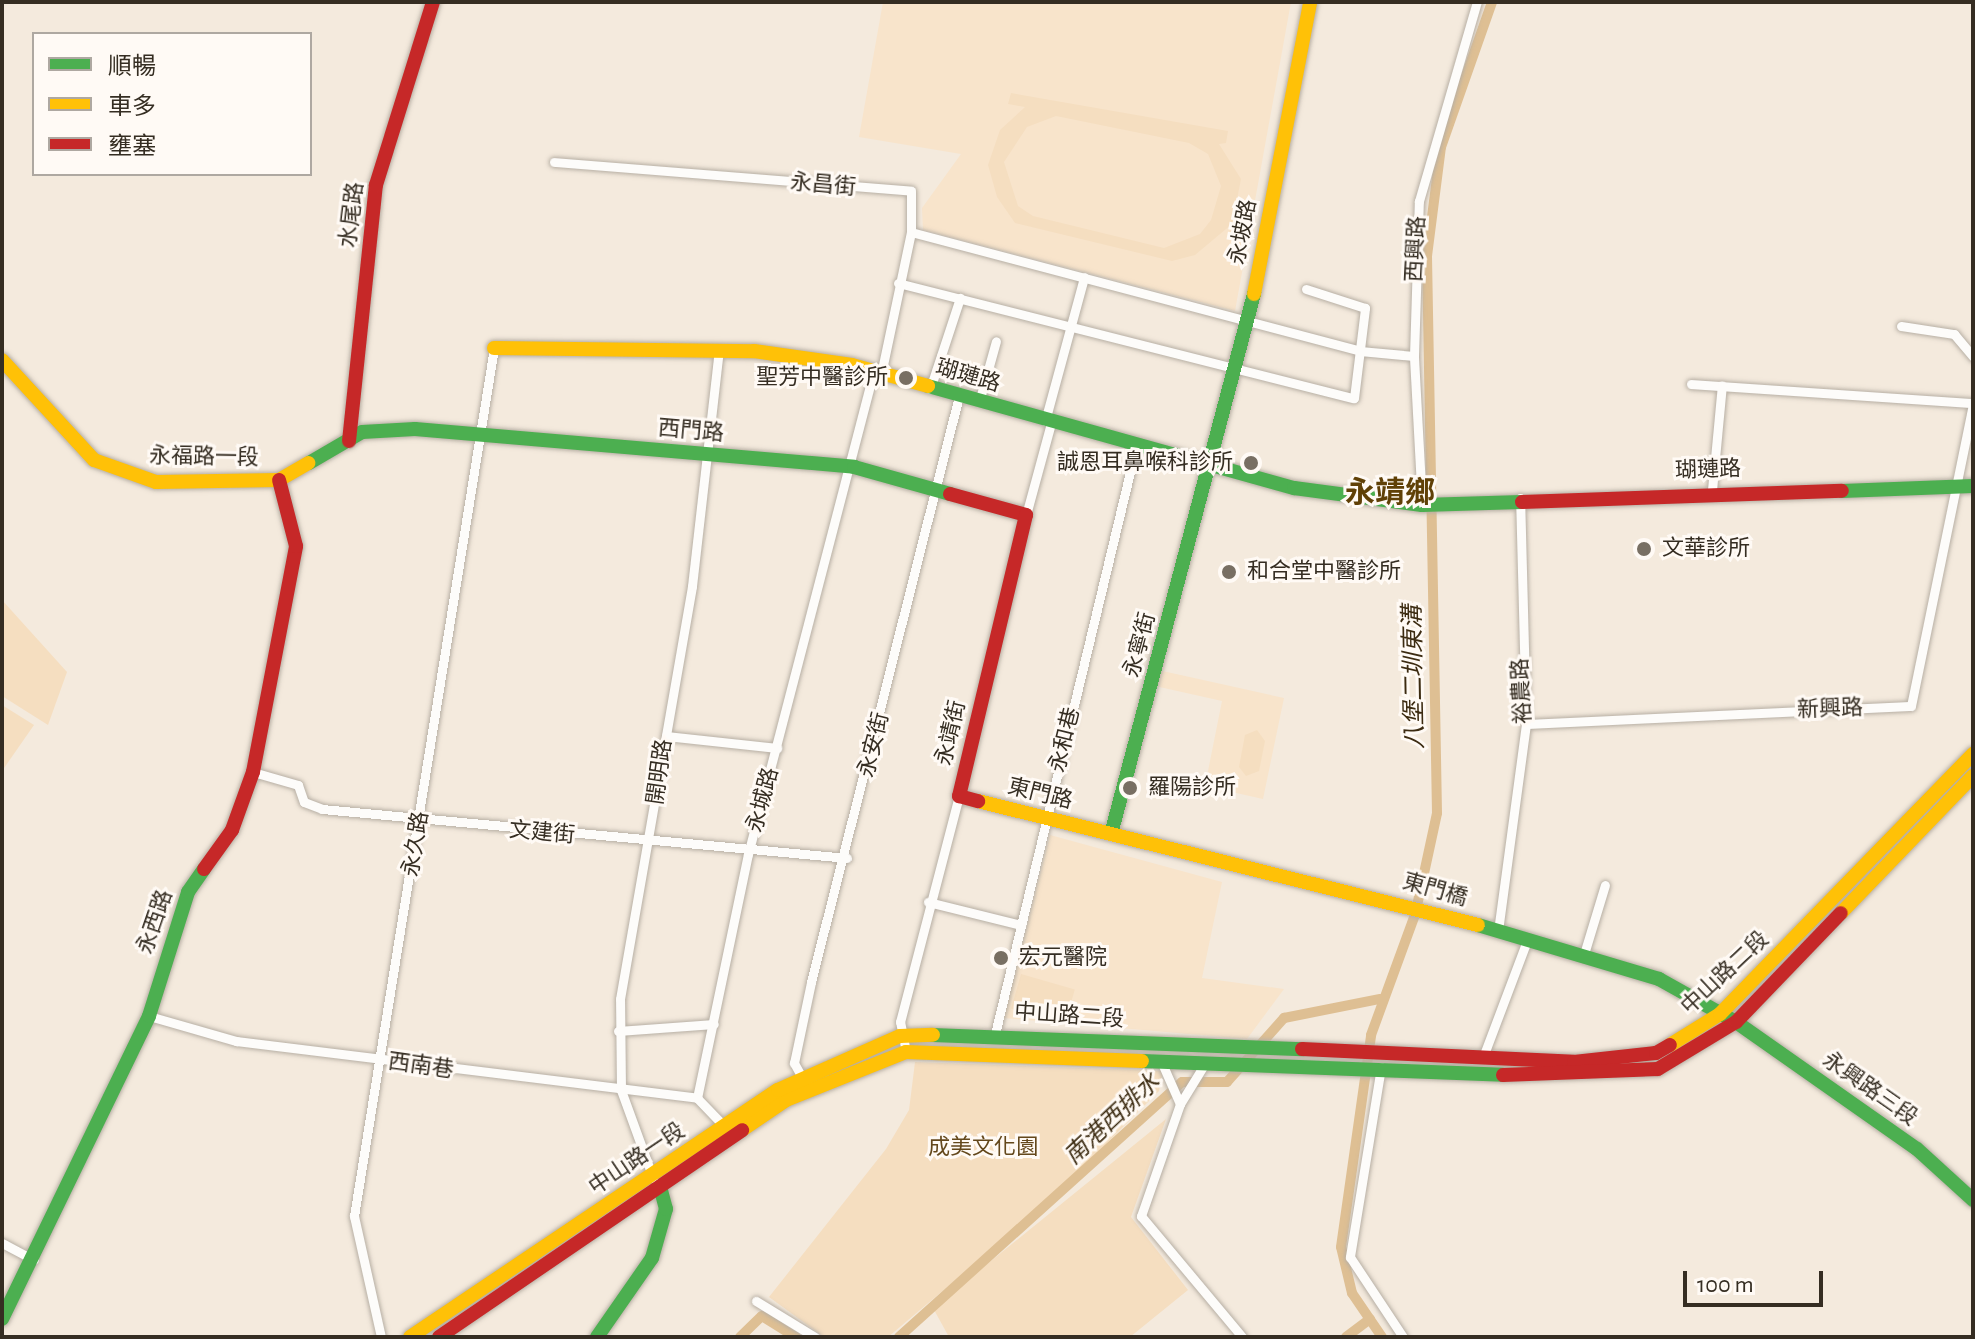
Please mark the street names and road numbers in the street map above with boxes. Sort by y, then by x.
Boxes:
street label: 永昌街 [789,169,857,201]
street label: 水尾路 [335,181,369,249]
street label: 永坡路 [1224,197,1262,267]
street label: 西興路 [1401,215,1431,283]
street label: 瑚璉路 [933,354,1003,398]
street label: 西門路 [657,415,725,447]
street label: 永福路一段 [149,443,259,471]
street label: 瑚璉路 [1675,456,1741,484]
street label: 永寧街 [1119,610,1161,680]
street label: 裕農路 [1507,657,1537,725]
street label: 新興路 [1797,695,1863,723]
street label: 永靖街 [931,698,971,768]
street label: 永和巷 [1044,705,1086,775]
street label: 永安街 [853,710,895,780]
street label: 開明路 [642,737,678,807]
street label: 永城路 [742,765,784,835]
street label: 東門路 [1005,773,1075,815]
street label: 永久路 [398,809,434,879]
street label: 文建街 [508,817,576,849]
street label: 東門橋 [1400,868,1470,912]
street label: 永西路 [132,887,178,957]
street label: 中山路二段 [1676,926,1774,1020]
street label: 中山路二段 [1013,999,1125,1033]
street label: 永興路三段 [1817,1047,1923,1131]
street label: 西南巷 [386,1048,456,1084]
street label: 中山路一段 [584,1117,690,1201]

